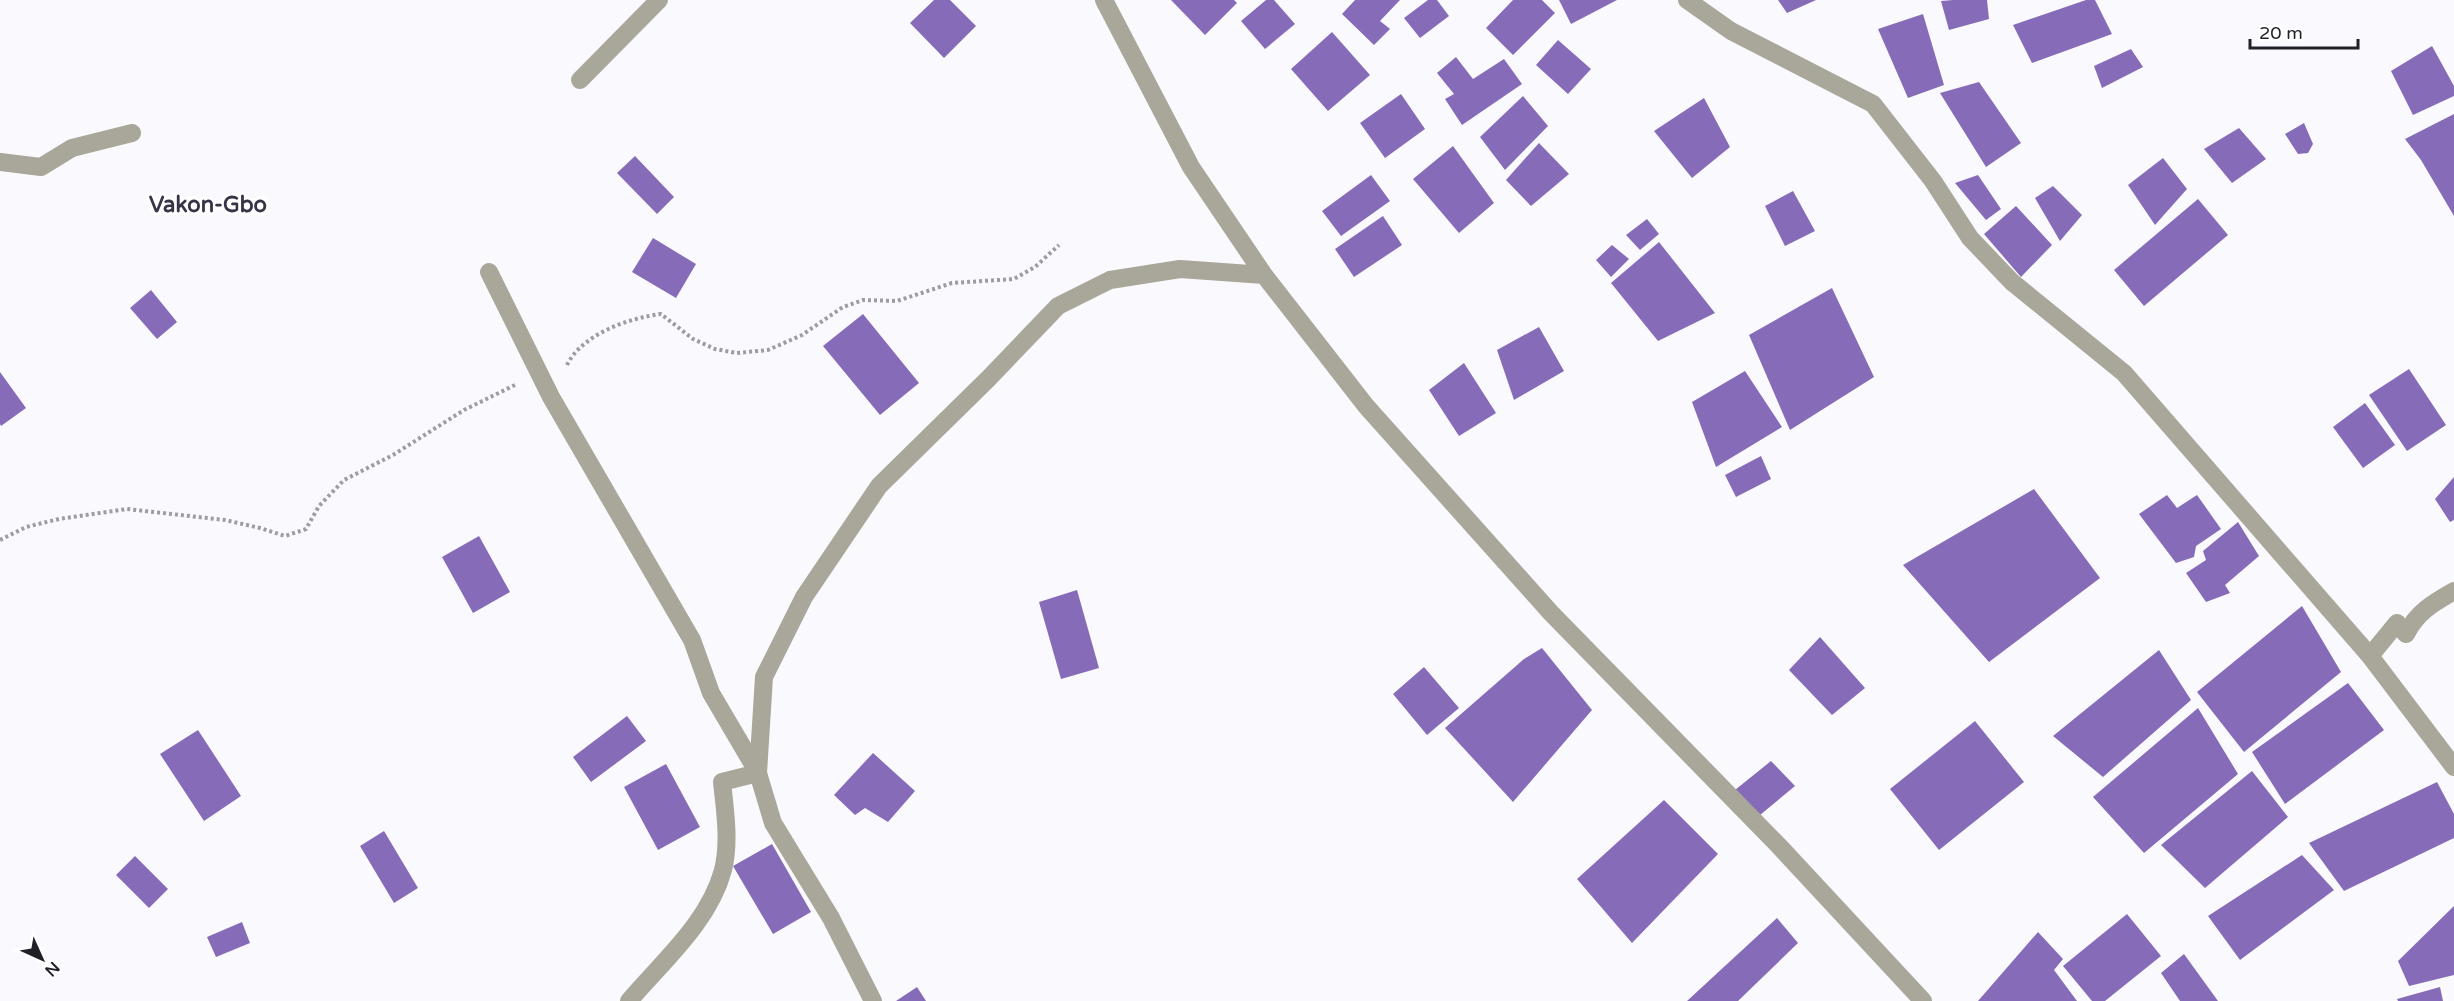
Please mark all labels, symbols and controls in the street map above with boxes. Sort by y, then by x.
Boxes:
scale bar [2250,12,2358,50]
text: 20 m [2259,22,2303,44]
district label: Vakon-Gbo [149,192,267,218]
north arrow [12,929,72,989]
text: N [40,957,64,981]

